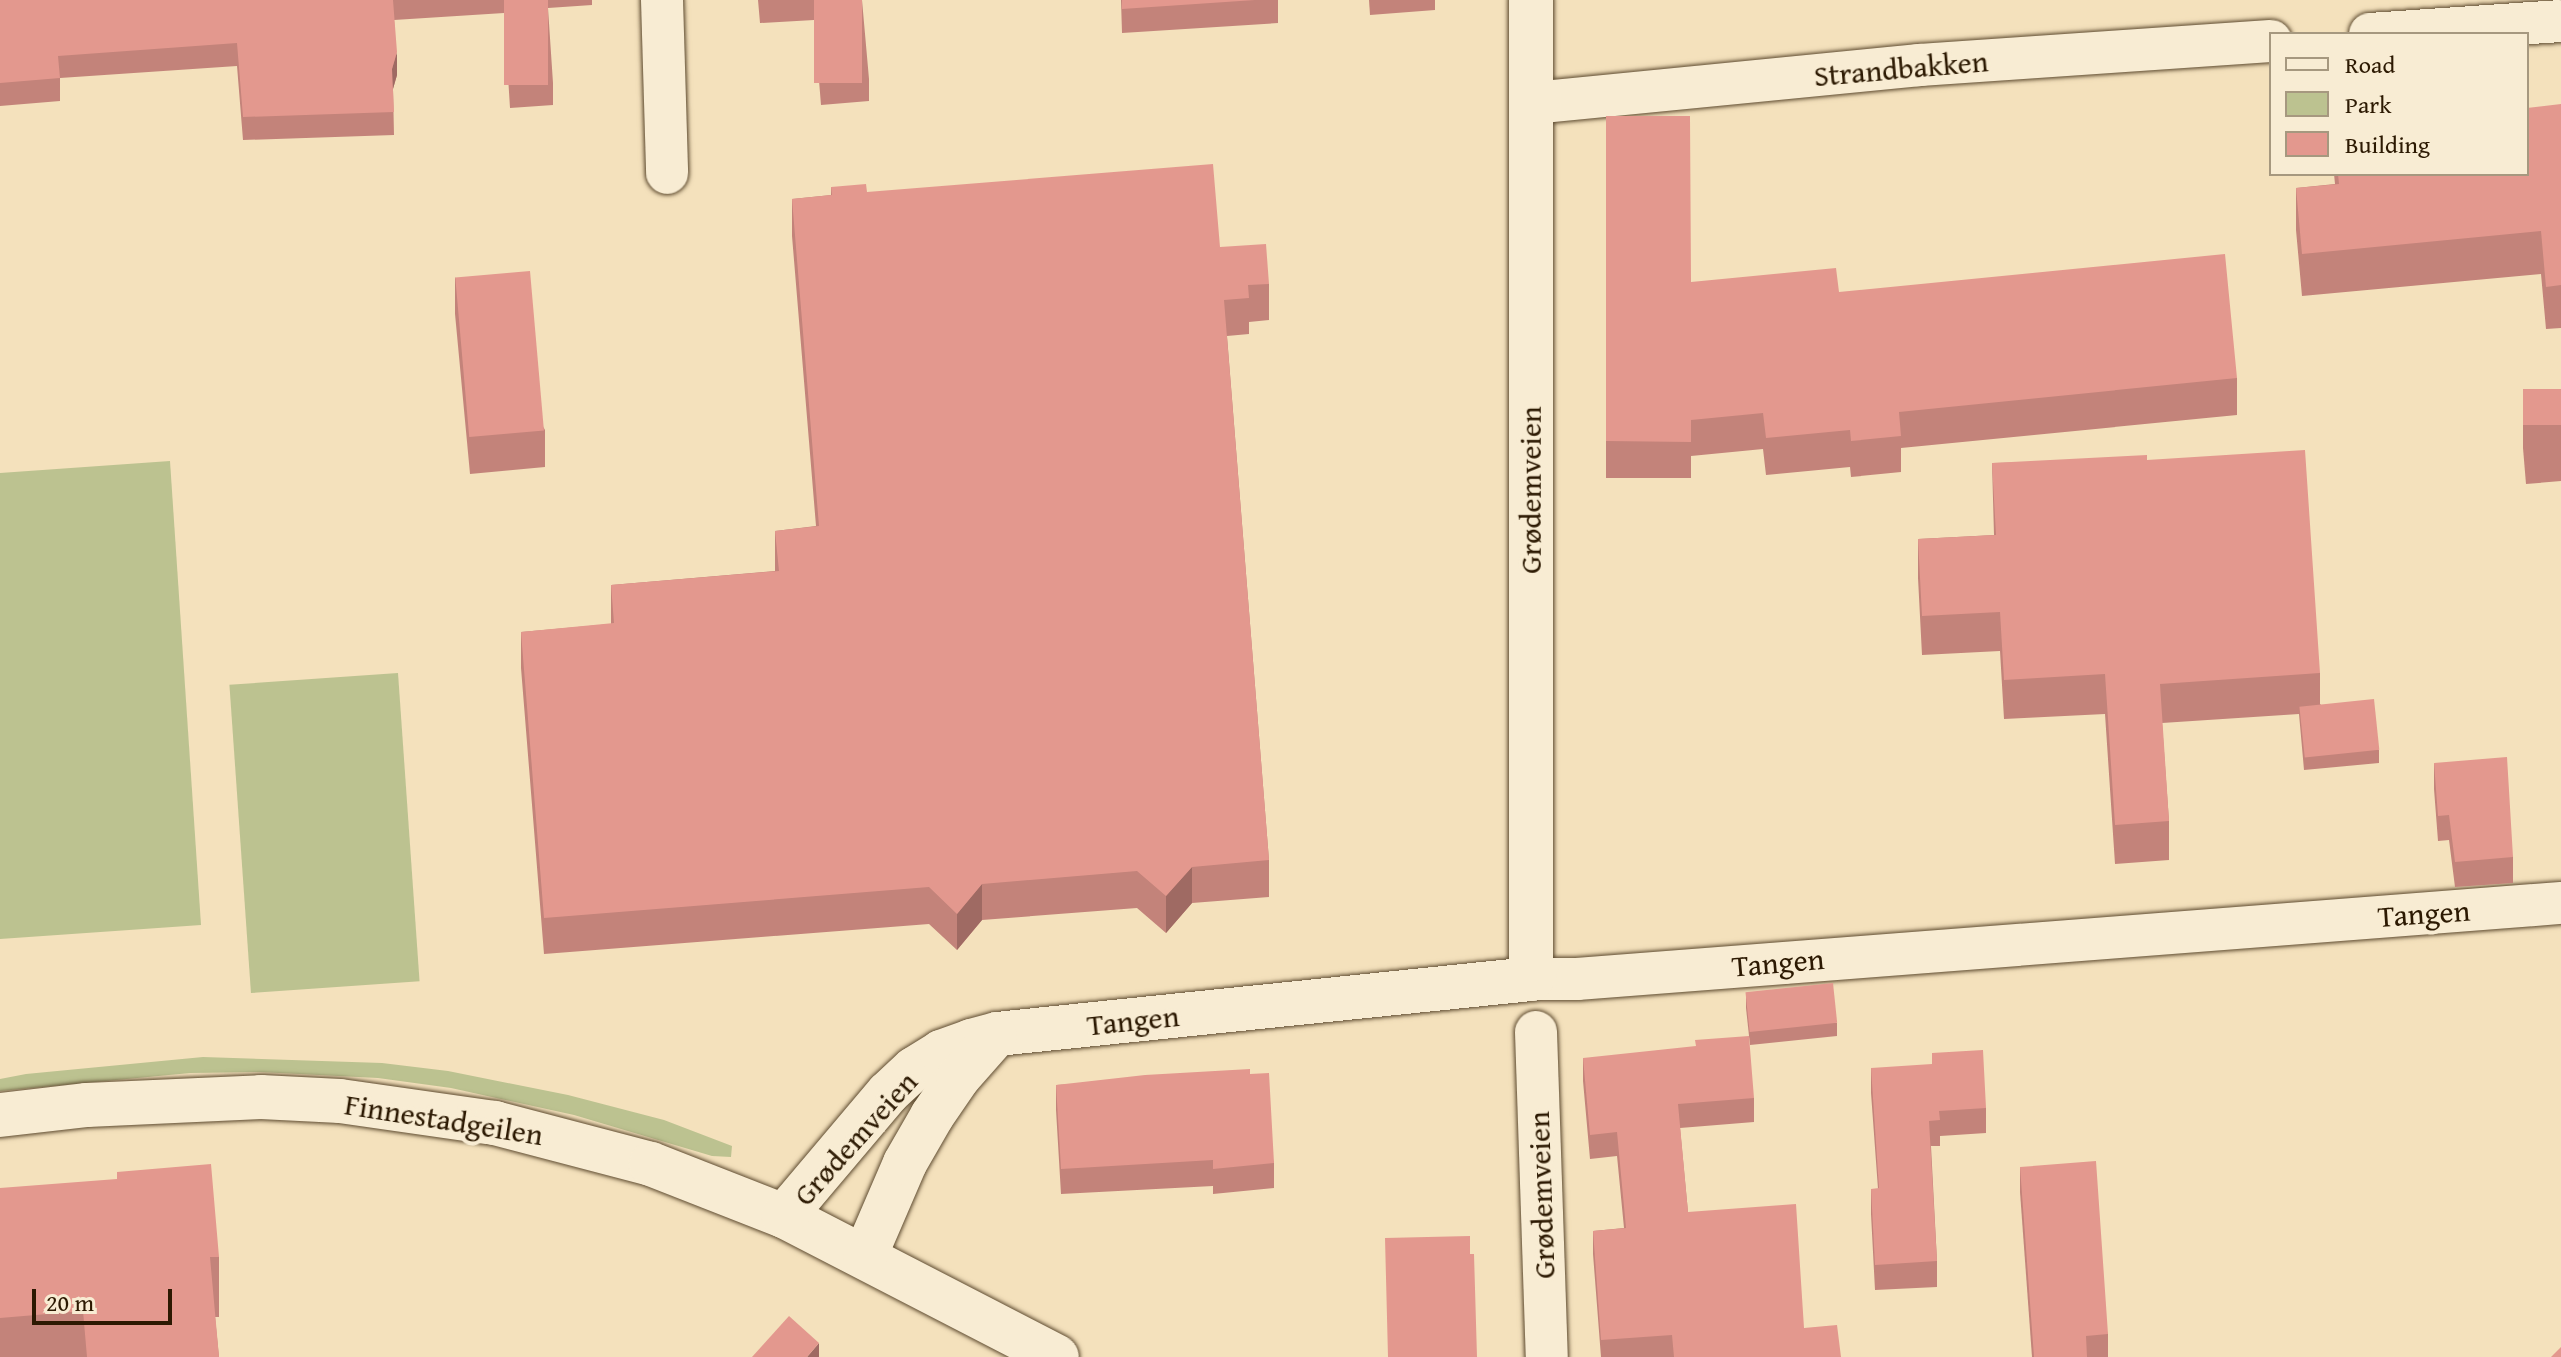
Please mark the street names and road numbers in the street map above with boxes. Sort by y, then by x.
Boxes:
street label: Strandbakken [1812,42,1990,94]
street label: Grødemveien [1512,406,1548,574]
street label: Tangen [2377,892,2471,934]
street label: Tangen [1730,940,1826,984]
street label: Tangen [1085,997,1181,1043]
street label: Grødemveien [786,1064,924,1212]
street label: Finnestadgeilen [342,1086,546,1152]
street label: Grødemveien [1520,1111,1562,1279]

